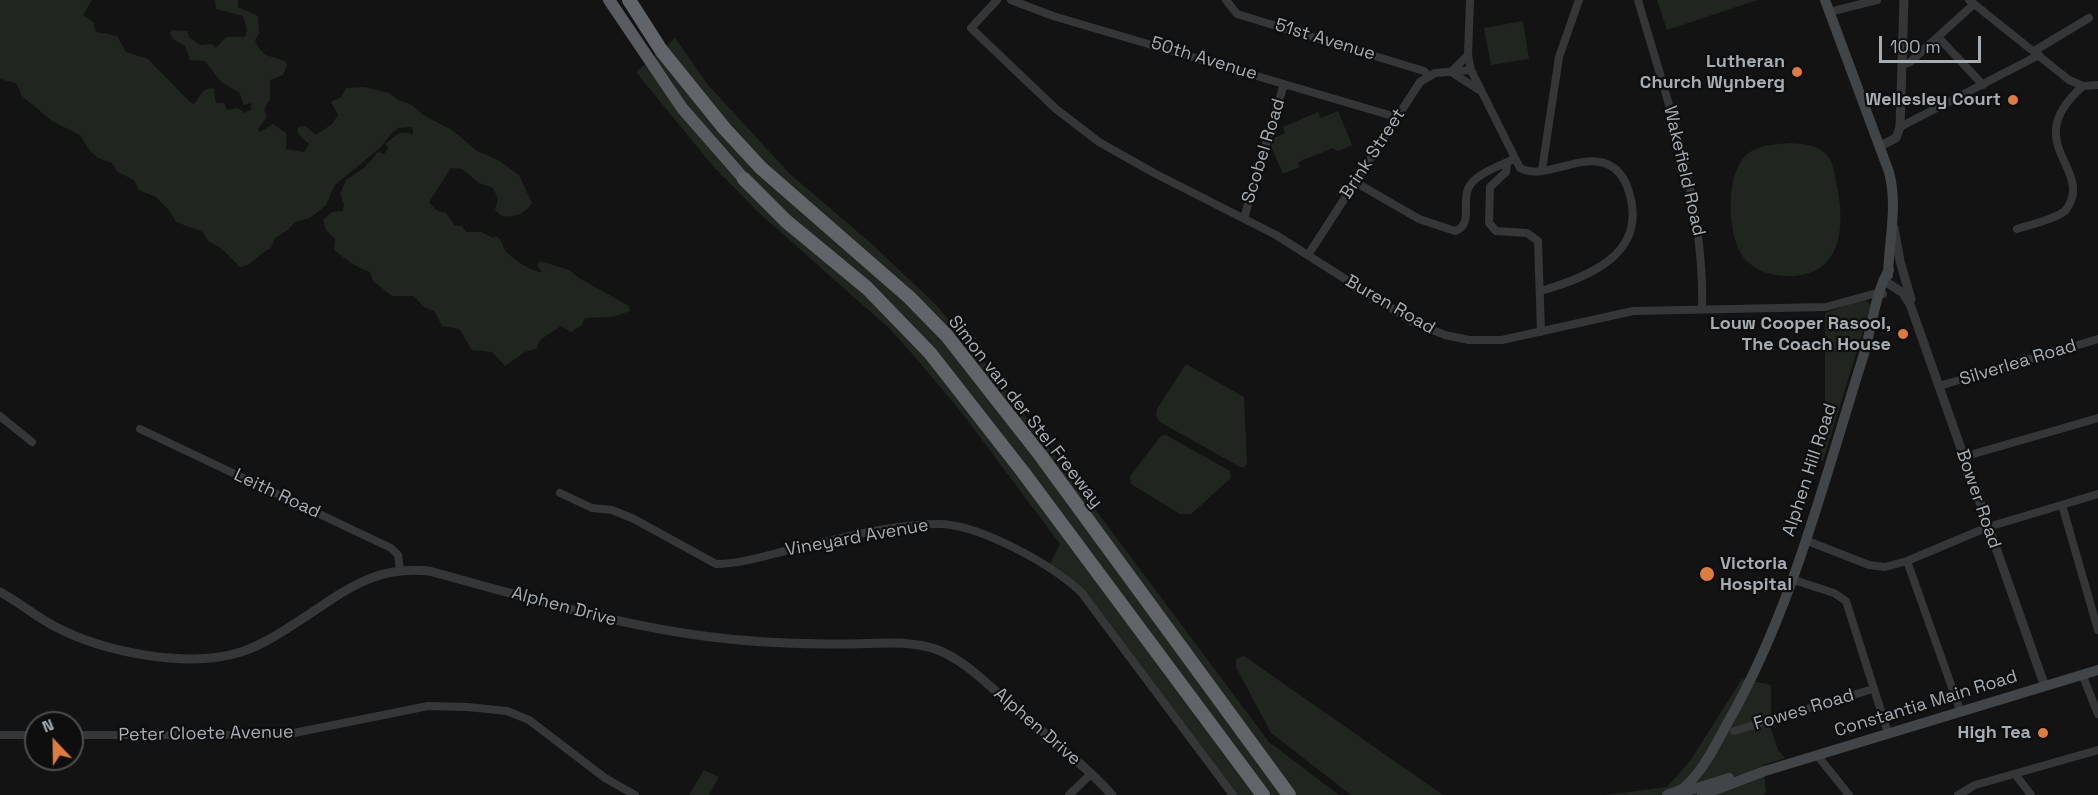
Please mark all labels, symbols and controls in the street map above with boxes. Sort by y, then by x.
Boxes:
street label: 51st Avenue [1272,14,1378,66]
scale bar [1882,24,1984,62]
street label: 50th Avenue [1148,33,1260,85]
text: 100 m [1890,35,1941,58]
place label: Lutheran Church Wynberg [1640,51,1785,94]
marker: Lutheran Church Wynberg [1790,65,1804,79]
place label: Wellesley Court [1865,89,2001,111]
marker: Wellesley Court [2006,93,2020,107]
street label: Scobel Road [1238,96,1290,206]
street label: Wakefield Road [1659,104,1709,238]
street label: Brink Street [1336,105,1410,203]
street label: Buren Road [1341,271,1439,339]
street label: Simon van der Stel Freeway [943,311,1107,513]
place label: Louw Cooper Rasool, The Coach House [1710,313,1891,356]
marker: Louw Cooper Rasool, The Coach House [1896,327,1910,341]
street label: Silverlea Road [1957,335,2079,391]
street label: Alphen Hill Road [1778,401,1842,539]
street label: Bower Road [1951,447,2005,551]
street label: Leith Road [230,465,324,523]
street label: Vineyard Avenue [784,515,930,561]
place label: Victoria Hospital [1720,553,1792,596]
marker: Victoria Hospital [1698,565,1716,583]
street label: Alphen Drive [509,583,619,631]
street label: Constantia Main Road [1832,666,2020,742]
street label: Alphen Drive [989,683,1085,771]
street label: Fowes Road [1751,685,1857,735]
north arrow [24,711,84,771]
text: N [39,714,57,737]
street label: Peter Cloete Avenue [118,722,294,746]
place label: High Tea [1958,722,2031,744]
marker: High Tea [2036,726,2050,740]

